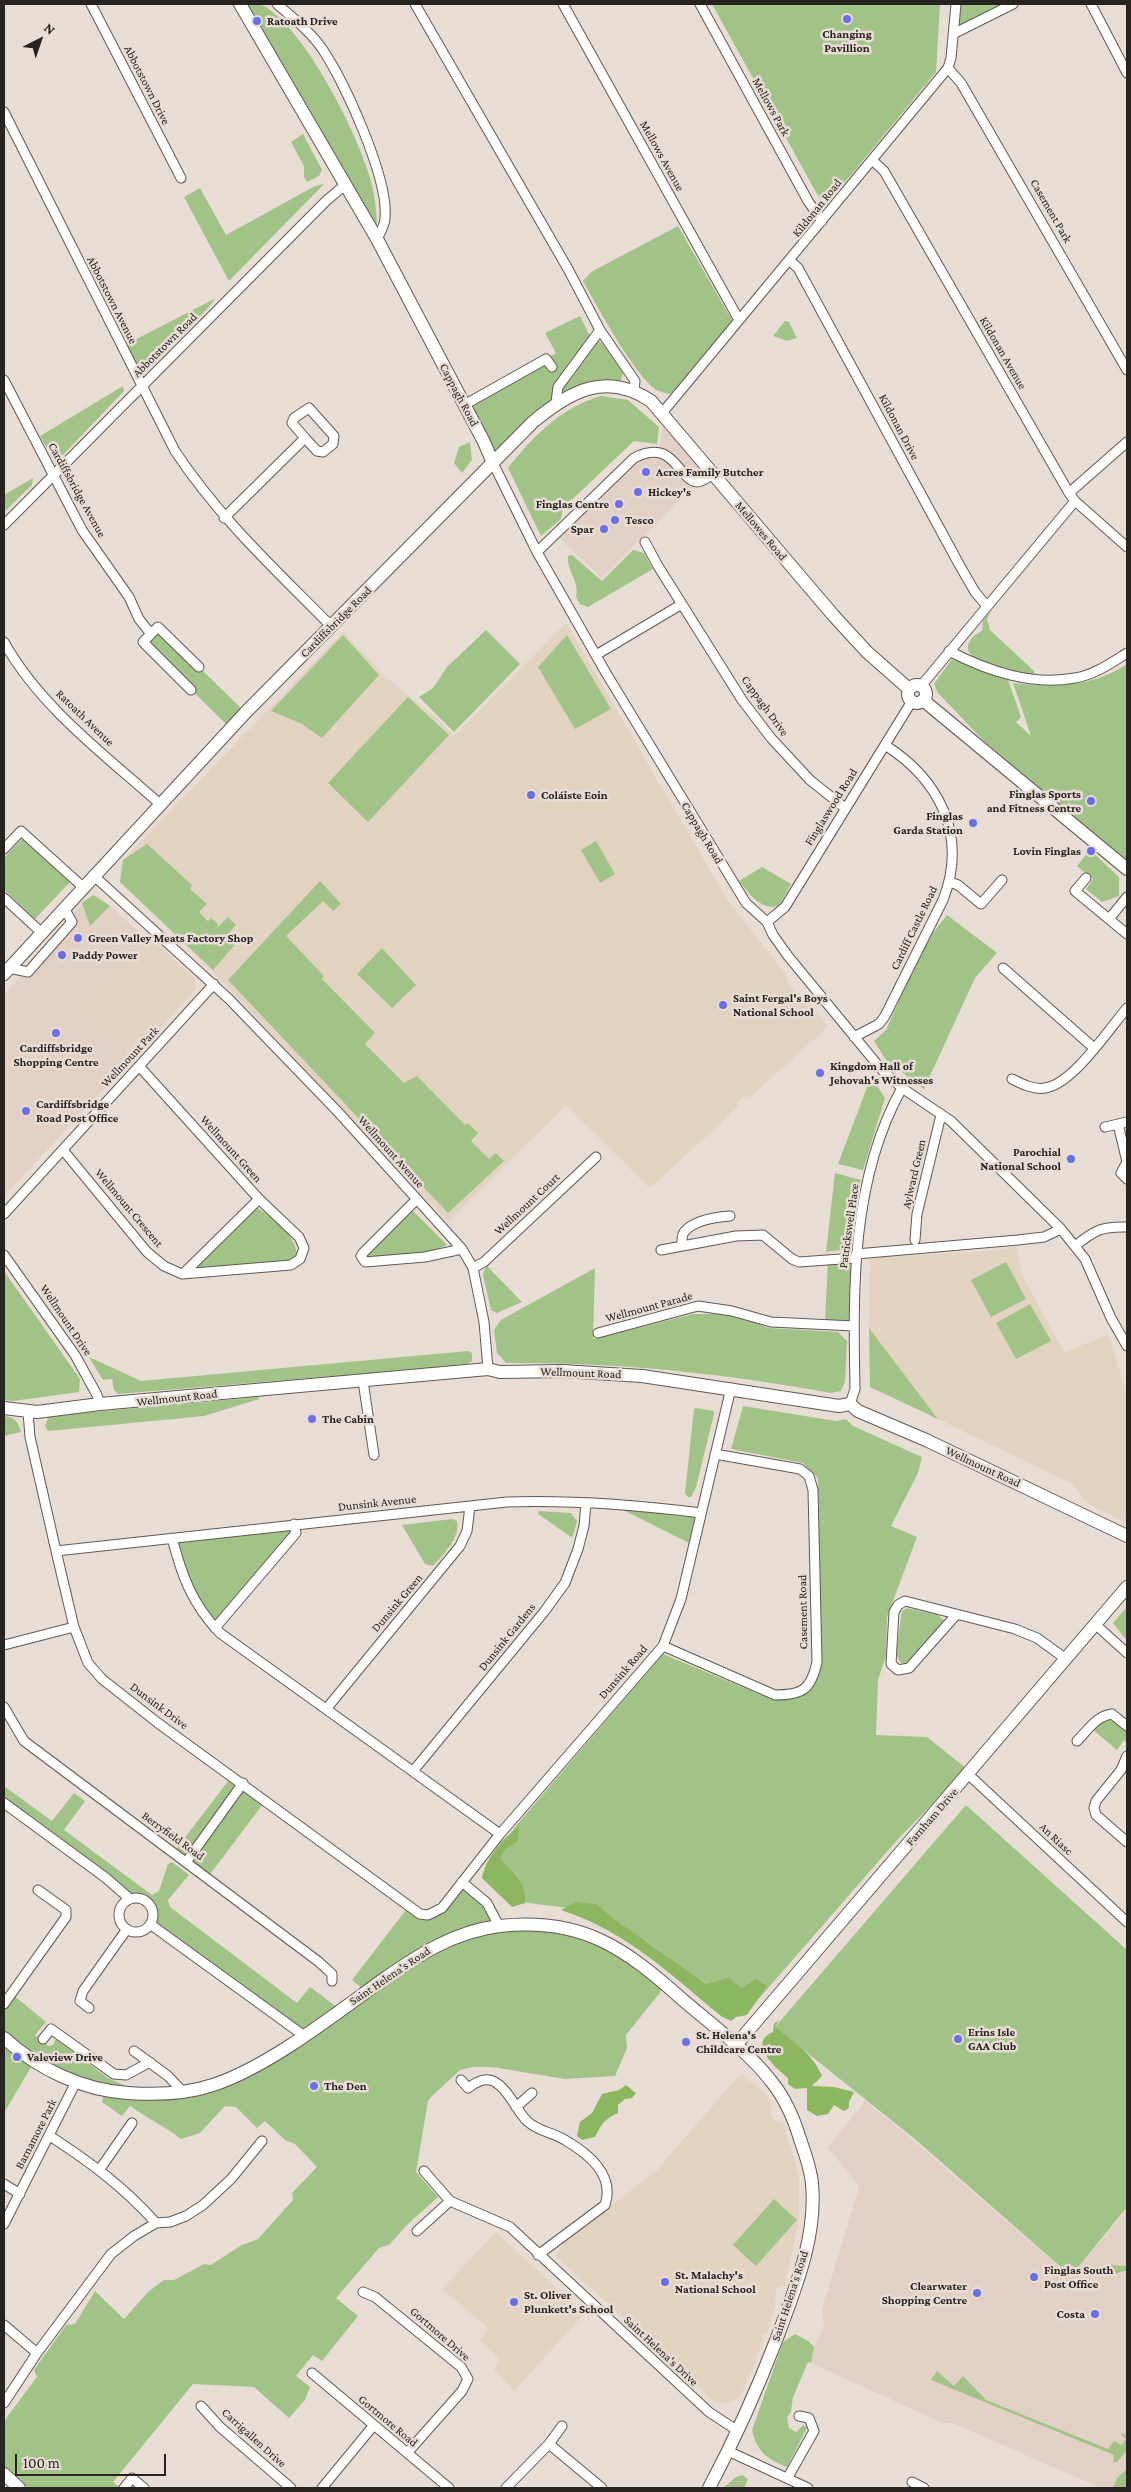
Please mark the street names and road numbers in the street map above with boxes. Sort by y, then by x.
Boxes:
street label: Abbotstown Drive [121,43,173,127]
street label: Mellows Park [749,75,793,139]
street label: Mellows Avenue [637,118,687,194]
street label: Kildonan Road [789,176,845,240]
street label: Casement Park [1027,176,1075,246]
street label: Abbotstown Avenue [84,254,140,346]
street label: Abbotstown Road [130,310,200,380]
street label: Kildonan Avenue [976,314,1030,392]
street label: Cappagh Road [436,361,482,429]
street label: Kildonan Drive [876,392,922,462]
street label: Cardiffsbridge Avenue [45,440,109,540]
street label: Mellowes Road [732,499,790,563]
street label: Cardiffsbridge Road [297,583,375,661]
street label: Cappagh Drive [738,673,792,739]
street label: Ratoath Avenue [53,687,117,749]
street label: Finglaswood Road [802,766,860,848]
street label: Cappagh Road [678,799,726,867]
street label: Cardiff Castle Road [887,884,941,972]
street label: Wellmount Park [98,1024,162,1090]
street label: Wellmount Green [197,1112,265,1186]
street label: Wellmount Avenue [355,1113,427,1191]
street label: Aylward Green [899,1138,929,1210]
street label: Wellmount Crescent [92,1166,166,1250]
street label: Wellmount Court [491,1170,563,1238]
street label: Patrickswell Place [836,1183,862,1269]
street label: Wellmount Drive [37,1282,95,1358]
street label: Wellmount Parade [604,1288,694,1326]
street label: Wellmount Road [540,1364,622,1382]
street label: Wellmount Road [136,1387,218,1409]
street label: Wellmount Road [943,1443,1023,1491]
street label: Dunsink Avenue [337,1492,417,1514]
street label: Dunsink Green [368,1571,426,1635]
street label: Casement Road [795,1575,811,1649]
street label: Dunsink Gardens [475,1600,539,1674]
street label: Dunsink Road [595,1642,651,1702]
street label: Dunsink Drive [127,1679,191,1733]
street label: Farnham Drive [903,1785,961,1849]
street label: Berryfield Road [139,1809,207,1863]
street label: An Riasc [1036,1820,1076,1858]
street label: Saint Helena's Road [347,1944,433,2008]
street label: Barnamore Park [12,2097,60,2171]
street label: Saint Helena's Road [769,2249,811,2343]
street label: Gortmore Drive [407,2304,473,2364]
street label: Saint Helena's Drive [621,2313,701,2389]
street label: Gortmore Road [355,2392,421,2450]
street label: Carrigallen Drive [219,2405,289,2471]

